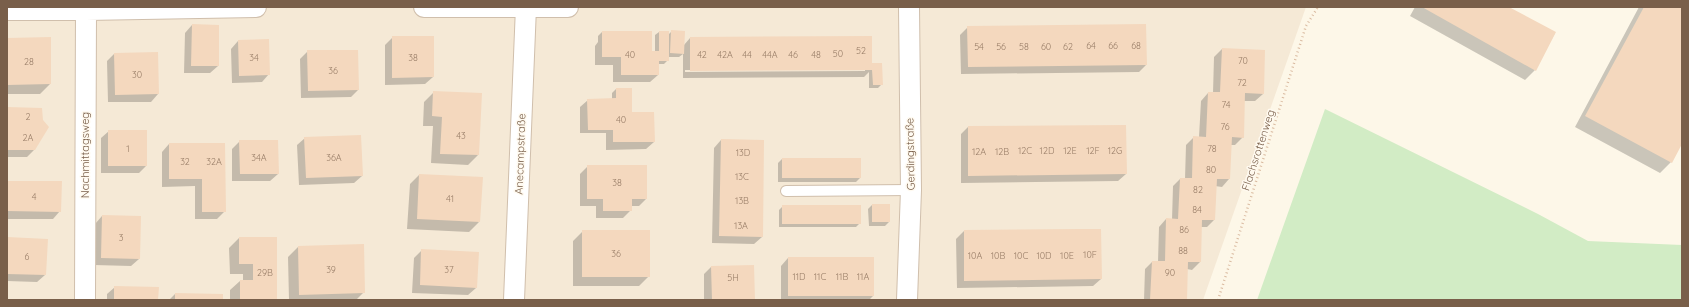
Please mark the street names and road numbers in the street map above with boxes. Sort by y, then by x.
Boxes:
street label: Flachsrottenweg [1238,108,1278,192]
street label: Nachmittagsweg [78,112,92,198]
street label: Anecampstraße [512,113,528,195]
street label: Gerdingstraße [902,118,918,190]

